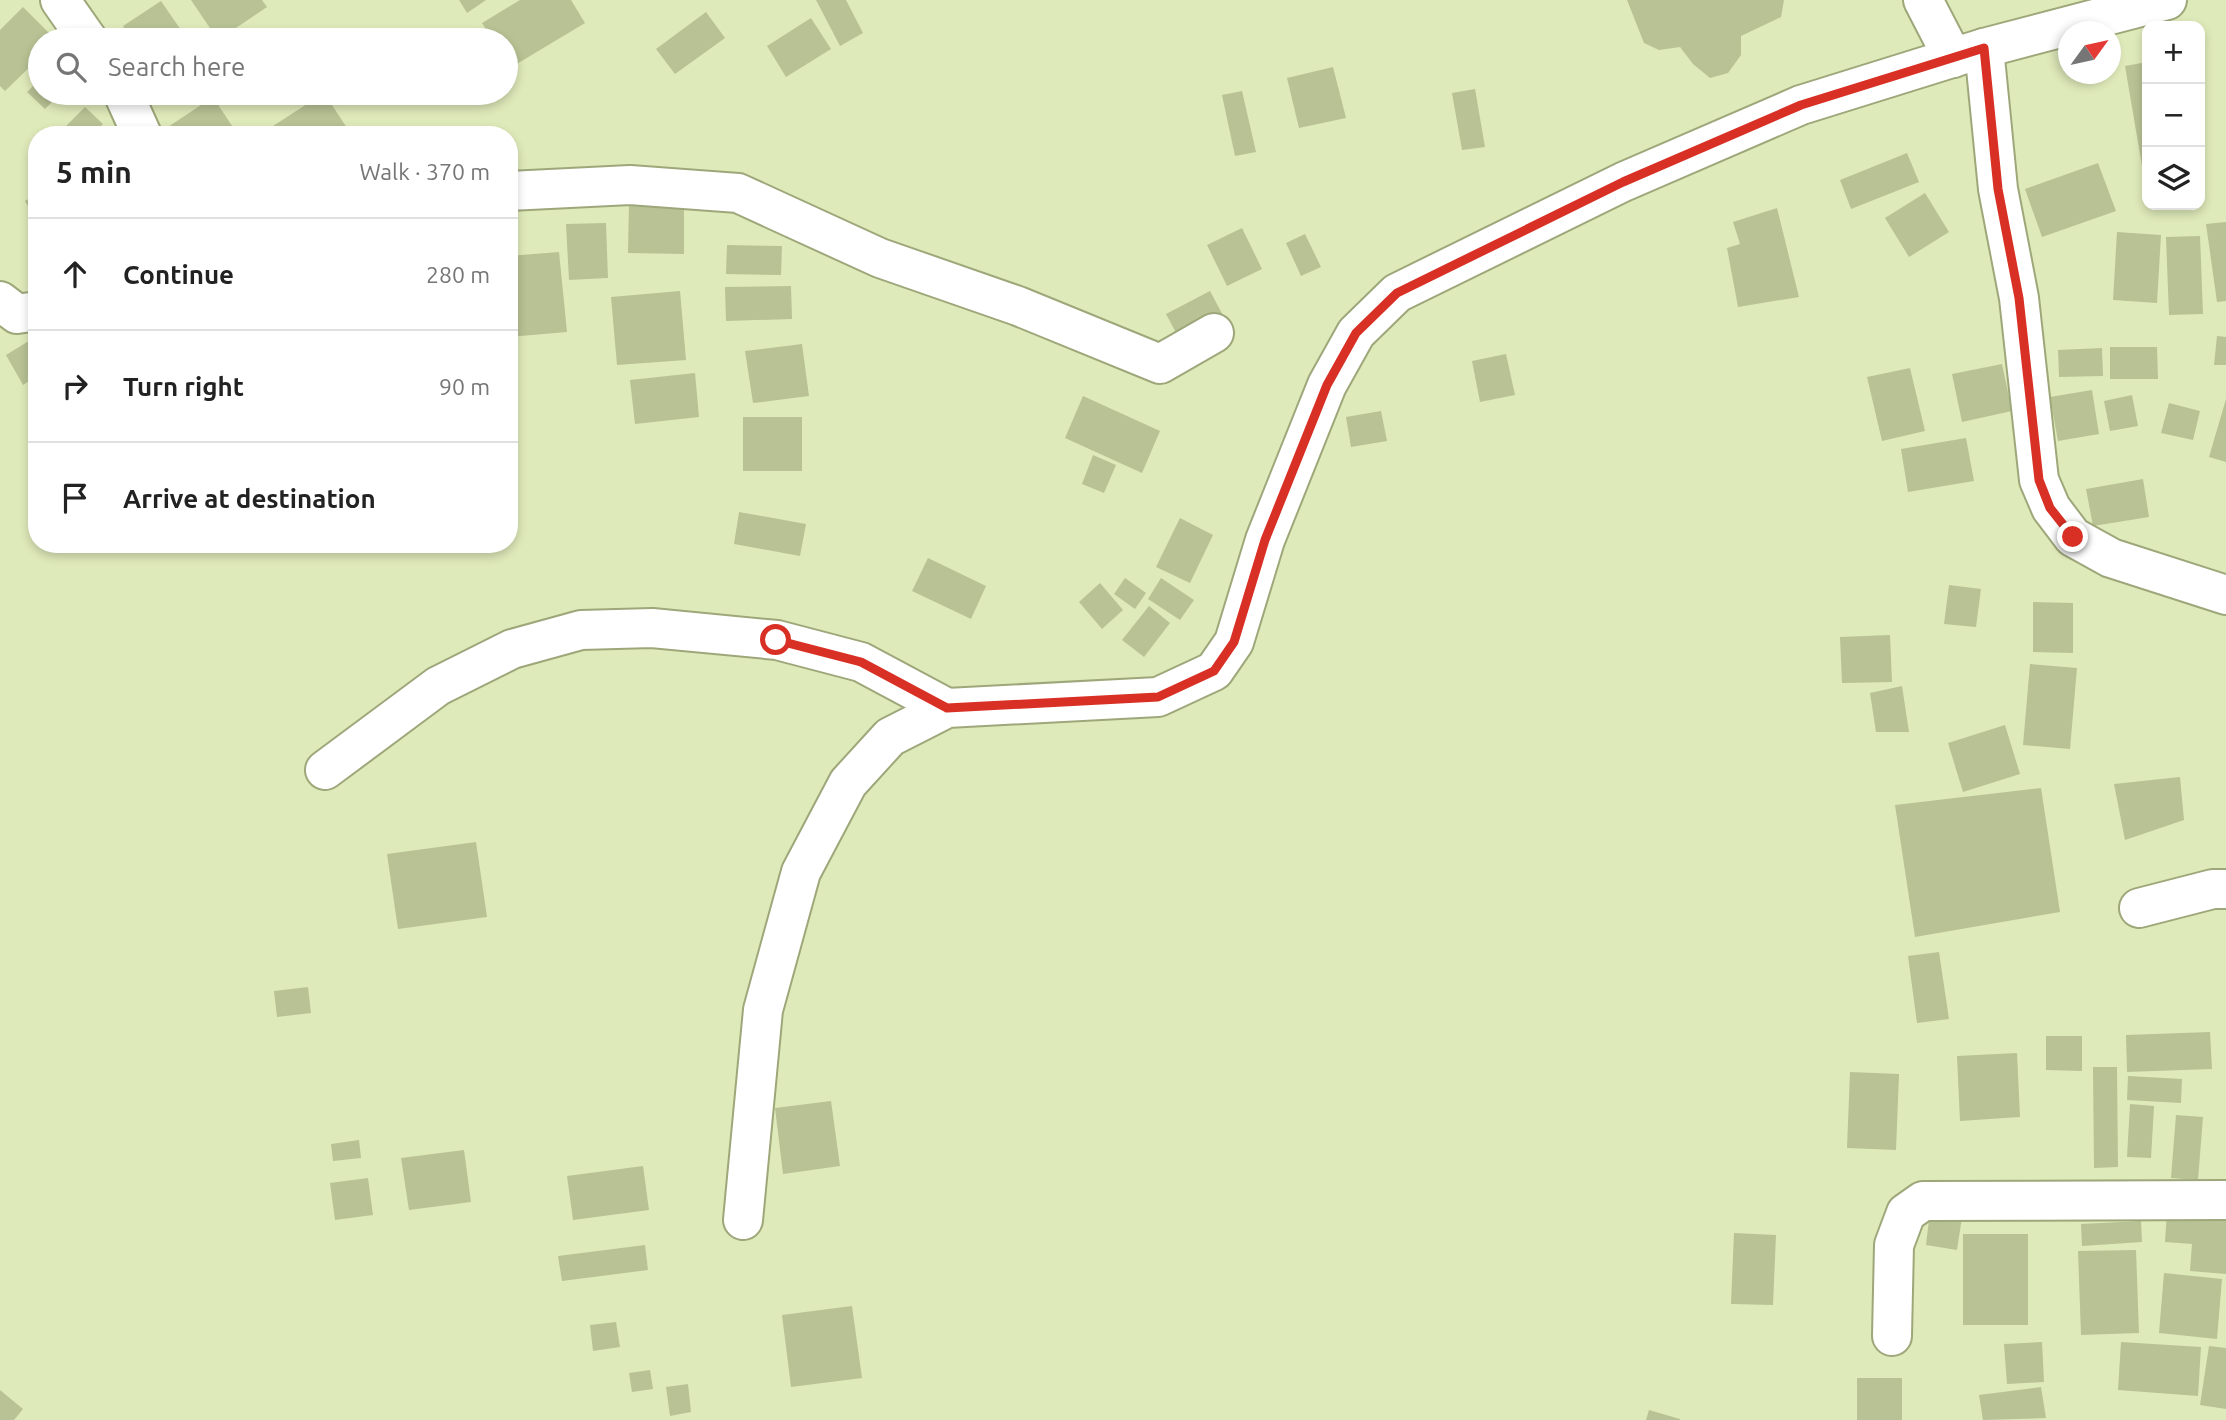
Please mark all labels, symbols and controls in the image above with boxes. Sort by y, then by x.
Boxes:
north arrow [2058,21,2121,84]
map controls [2142,21,2205,210]
button: + [2142,21,2205,84]
search box [28,28,518,105]
icon: search [52,48,90,86]
text: Search here [108,52,245,81]
button: − [2142,84,2205,147]
button: layers [2142,147,2205,210]
text: 5 min [56,155,132,189]
text: Walk · 370 m [359,159,490,184]
icon: ahead [56,255,94,293]
text: Continue [123,260,234,289]
text: 280 m [426,262,490,287]
icon: right [56,367,94,405]
text: Turn right [123,372,244,401]
text: 90 m [439,374,490,399]
icon: arrive [56,479,94,517]
text: Arrive at destination [123,484,376,513]
route end [2057,521,2088,552]
route start [760,624,791,655]

